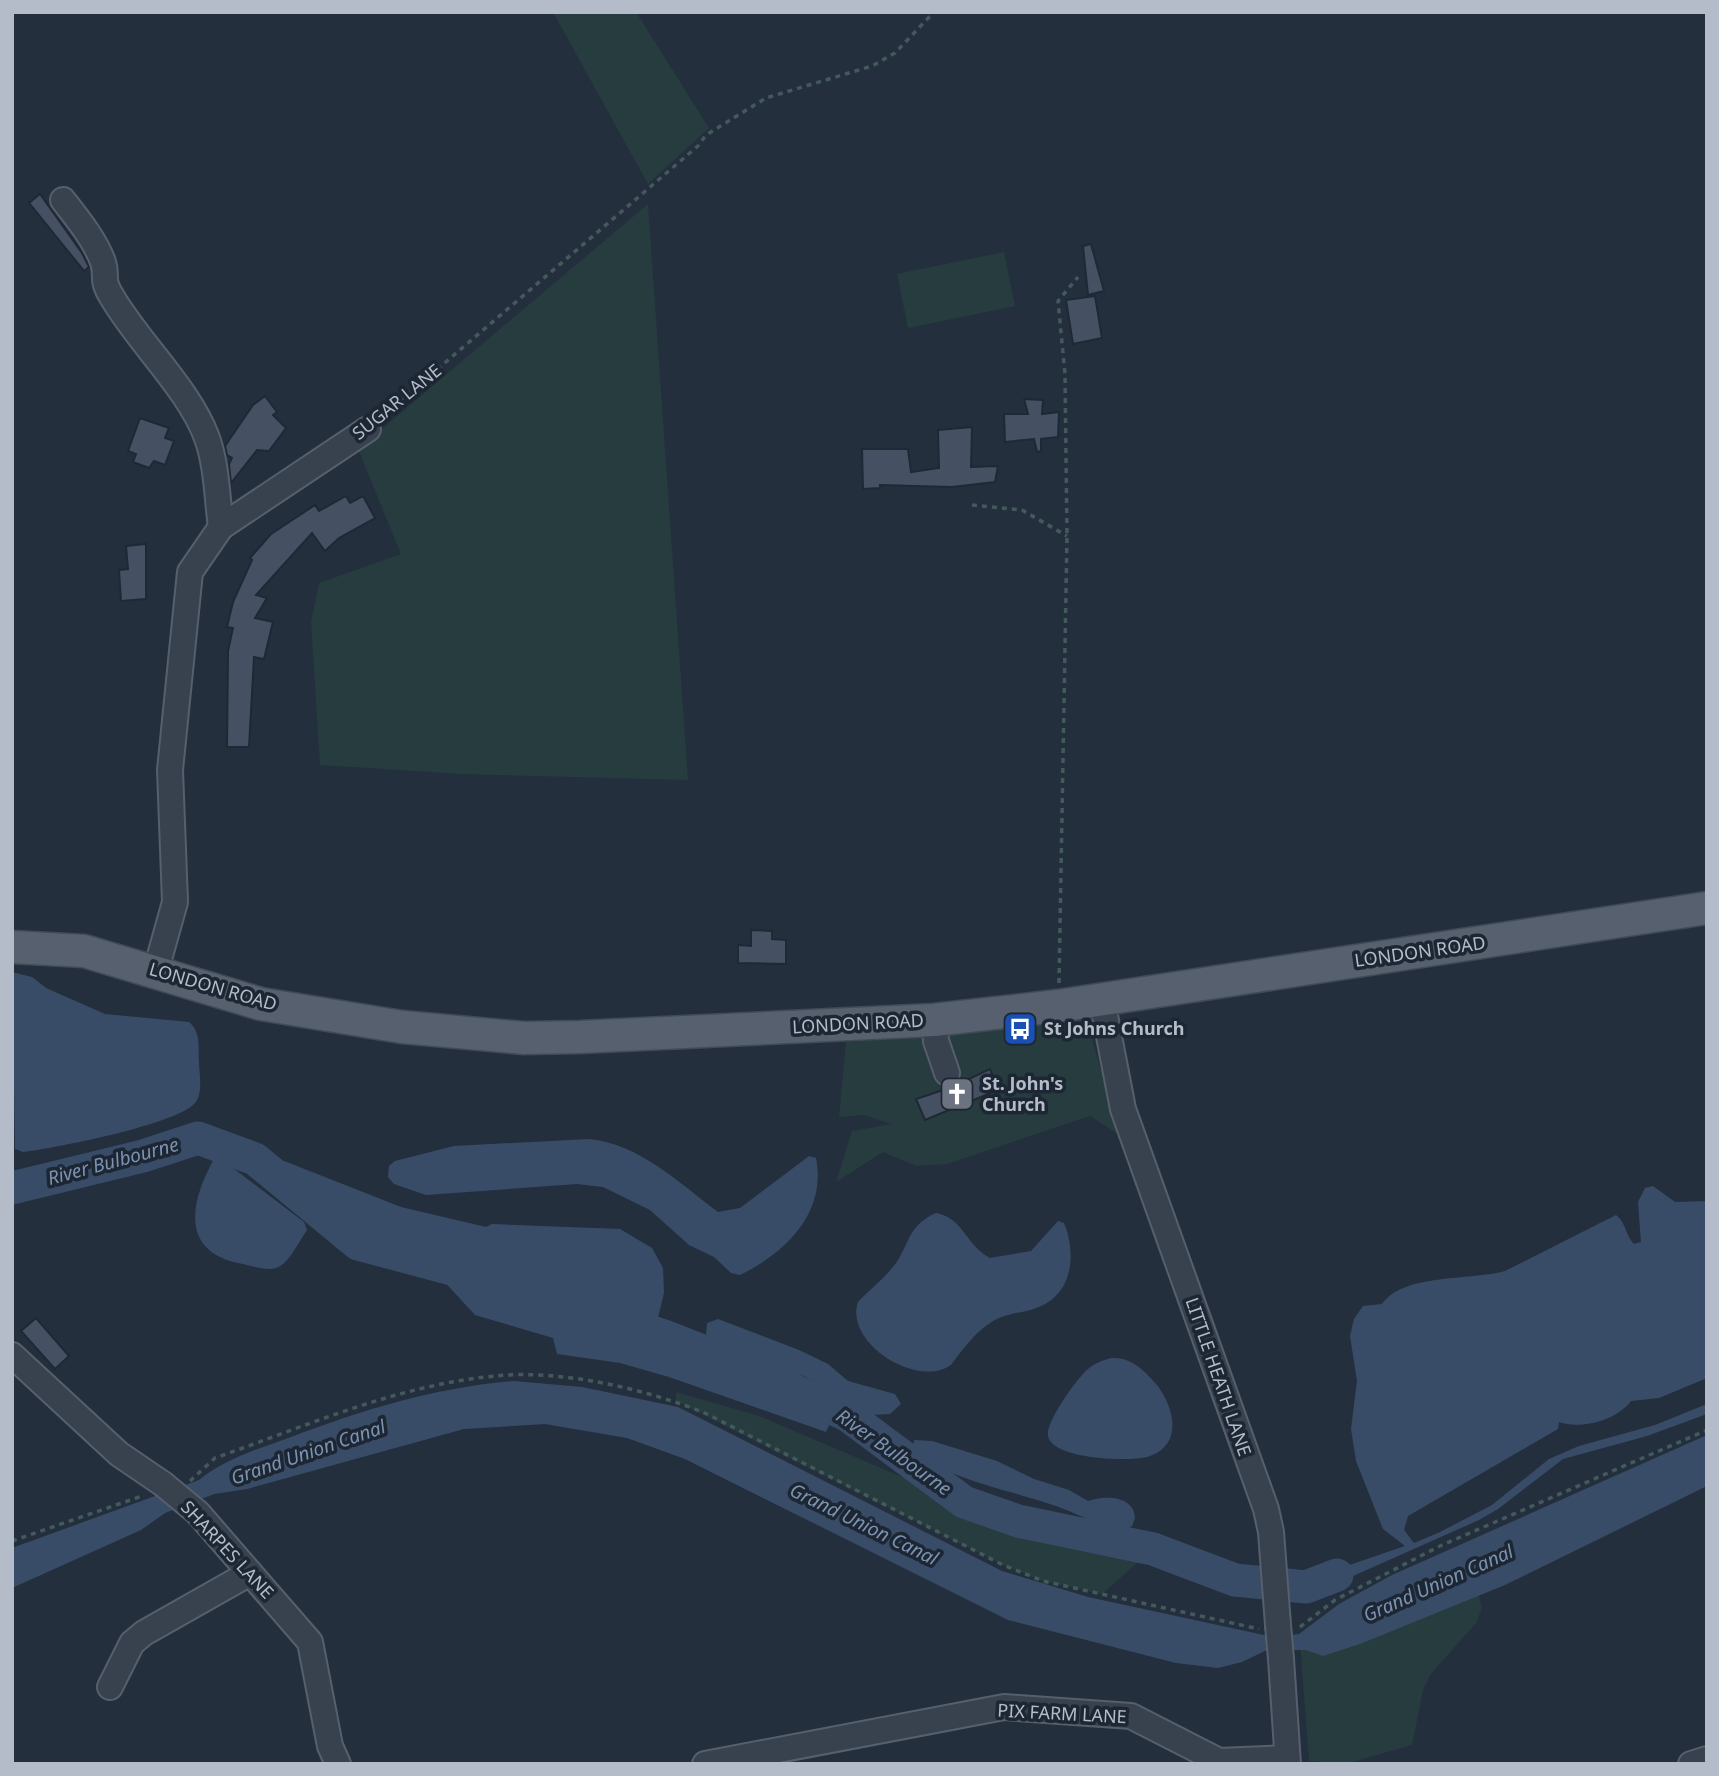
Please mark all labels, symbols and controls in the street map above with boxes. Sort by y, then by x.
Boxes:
street label: SUGAR LANE [347,358,446,445]
street label: LONDON ROAD [1353,930,1487,972]
street label: LONDON ROAD [147,956,280,1016]
street label: LONDON ROAD [791,1008,924,1038]
bus stop icon: St Johns Church [1001,1010,1039,1048]
place label: St Johns Church [1044,1016,1184,1040]
place label: St. John's Church [982,1071,1063,1116]
church icon: St. John's Church [938,1075,976,1113]
water label: River Bulbourne [45,1131,181,1191]
street label: LITTLE HEATH LANE [1181,1294,1257,1459]
water label: River Bulbourne [831,1403,957,1501]
water label: Grand Union Canal [227,1413,390,1491]
water label: Grand Union Canal [786,1477,943,1572]
street label: SHARPES LANE [176,1495,279,1604]
water label: Grand Union Canal [1359,1538,1518,1628]
street label: PIX FARM LANE [997,1698,1127,1728]

